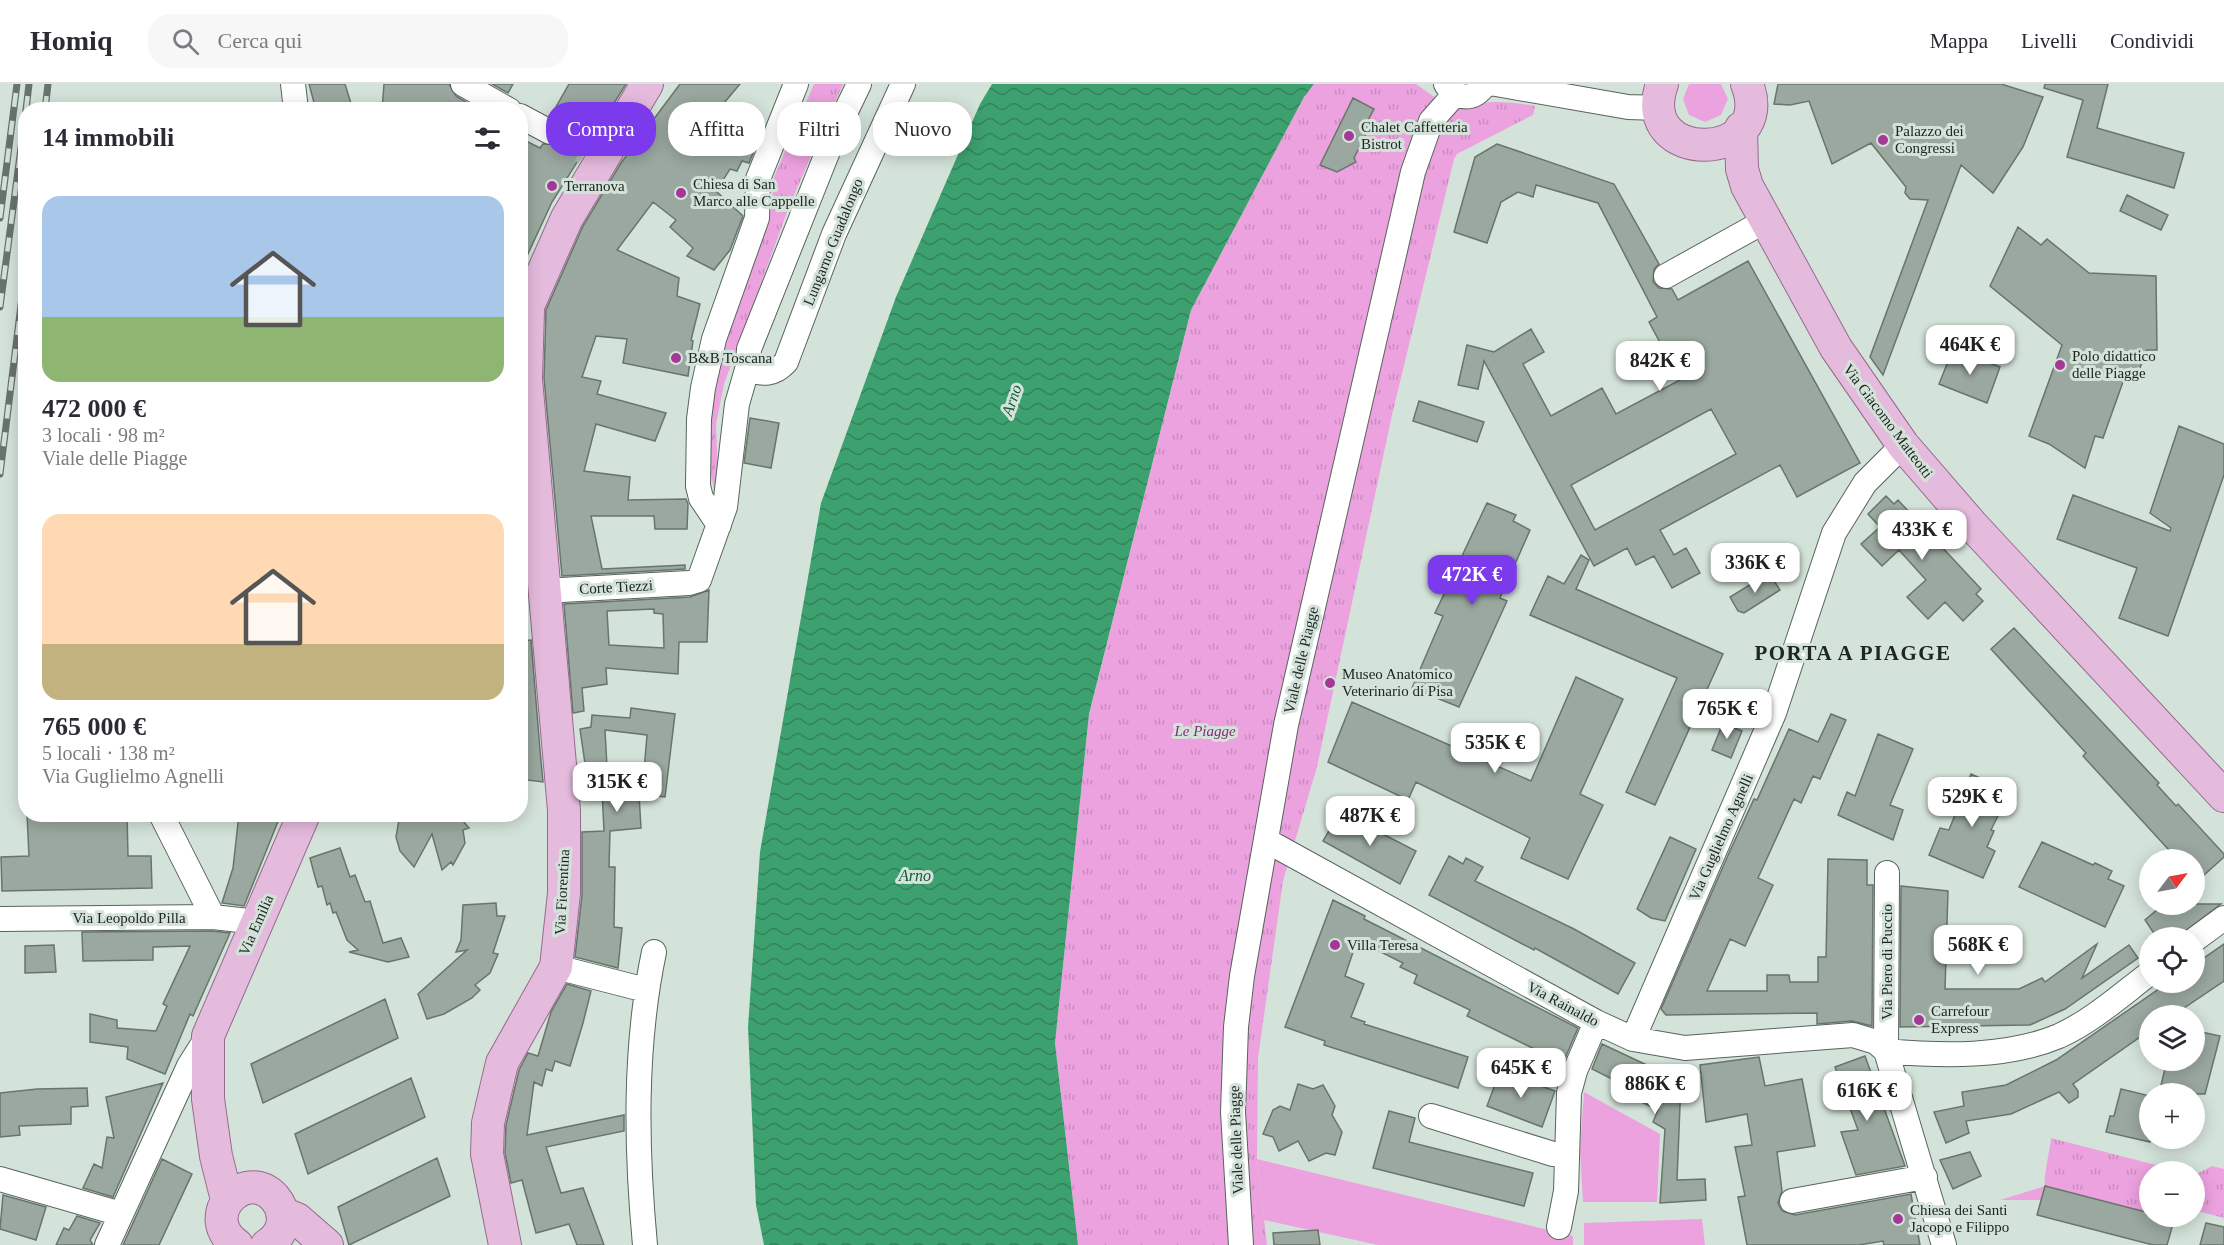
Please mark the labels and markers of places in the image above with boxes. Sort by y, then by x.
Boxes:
place label: Chalet Caffetteria Bistrot [1361,119,1468,152]
place label: Palazzo dei Congressi [1895,123,1964,156]
marker: Chalet Caffetteria Bistrot [1342,129,1356,143]
marker: Palazzo dei Congressi [1876,133,1890,147]
place label: Chiesa di San Marco alle Cappelle [693,176,815,209]
place label: Terranova [564,178,625,194]
marker: Terranova [545,179,559,193]
marker: Chiesa di San Marco alle Cappelle [674,186,688,200]
pin: 464K € [1921,325,2019,376]
pin: 842K € [1611,341,1709,392]
place label: Polo didattico delle Piagge [2072,348,2156,381]
place label: B&B Toscana [688,350,772,366]
marker: B&B Toscana [669,351,683,365]
marker: Polo didattico delle Piagge [2053,358,2067,372]
pin: 433K € [1873,510,1971,561]
pin: 336K € [1706,543,1804,594]
pin: 472K € [1423,555,1521,606]
place label: Museo Anatomico Veterinario di Pisa [1342,666,1453,699]
marker: Museo Anatomico Veterinario di Pisa [1323,676,1337,690]
pin: 765K € [1678,689,1776,740]
pin: 535K € [1446,723,1544,774]
pin: 315K € [568,762,666,813]
pin: 529K € [1923,777,2021,828]
pin: 487K € [1321,796,1419,847]
pin: 568K € [1929,925,2027,976]
place label: Villa Teresa [1347,937,1419,953]
marker: Villa Teresa [1328,938,1342,952]
place label: Carrefour Express [1931,1003,1989,1036]
marker: Carrefour Express [1912,1013,1926,1027]
pin: 645K € [1472,1048,1570,1099]
pin: 886K € [1606,1064,1704,1115]
pin: 616K € [1818,1071,1916,1122]
place label: Chiesa dei Santi Jacopo e Filippo [1910,1202,2009,1235]
marker: Chiesa dei Santi Jacopo e Filippo [1891,1212,1905,1226]

